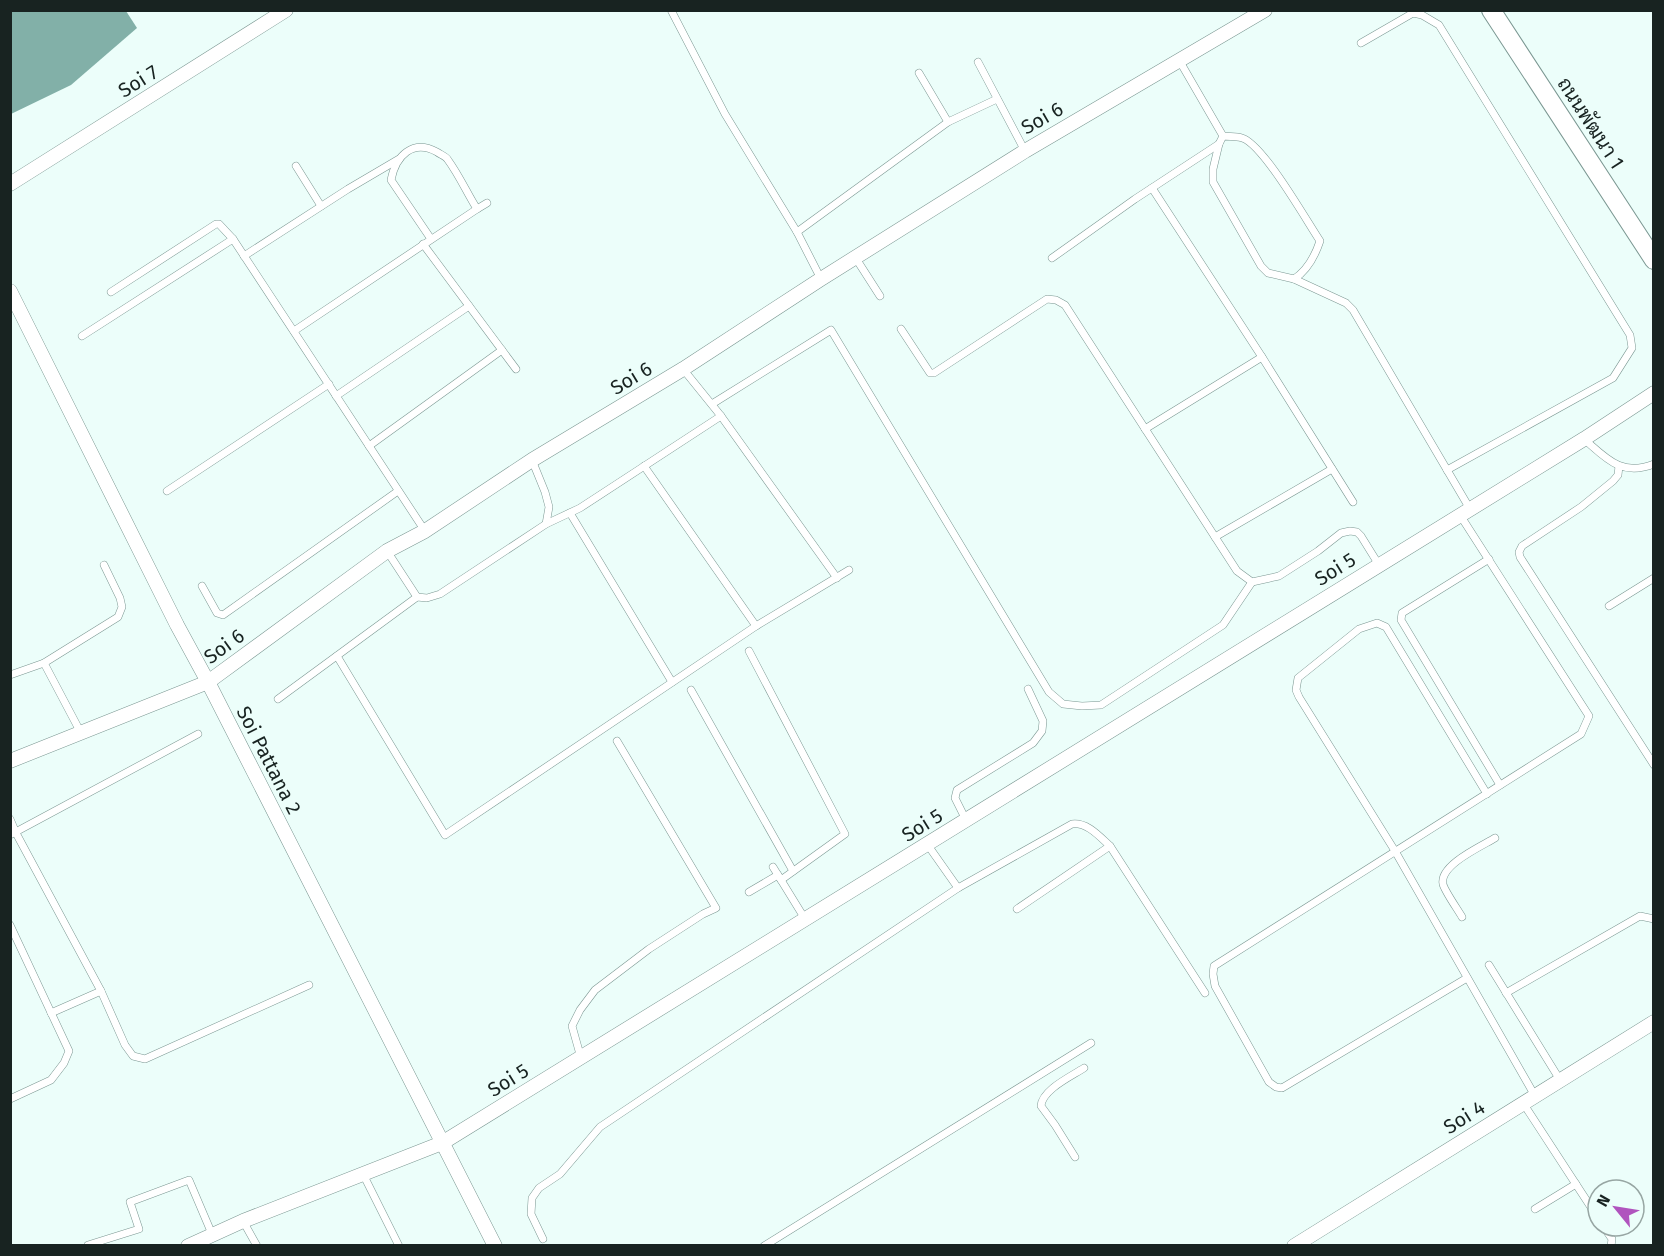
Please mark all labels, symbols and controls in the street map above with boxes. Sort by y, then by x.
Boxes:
street label: Soi 7 [114,60,162,102]
street label: ถนนพัฒนา 1 [1552,73,1630,173]
street label: Soi 6 [1017,97,1067,139]
street label: Soi 6 [606,356,656,400]
street label: Soi 5 [1310,547,1360,591]
street label: Soi 6 [199,623,249,669]
street label: Soi Pattana 2 [232,702,306,818]
street label: Soi 5 [897,803,947,847]
street label: Soi 5 [483,1058,533,1102]
street label: Soi 4 [1439,1095,1489,1139]
north arrow [1586,1178,1646,1238]
text: N [1593,1191,1614,1210]

